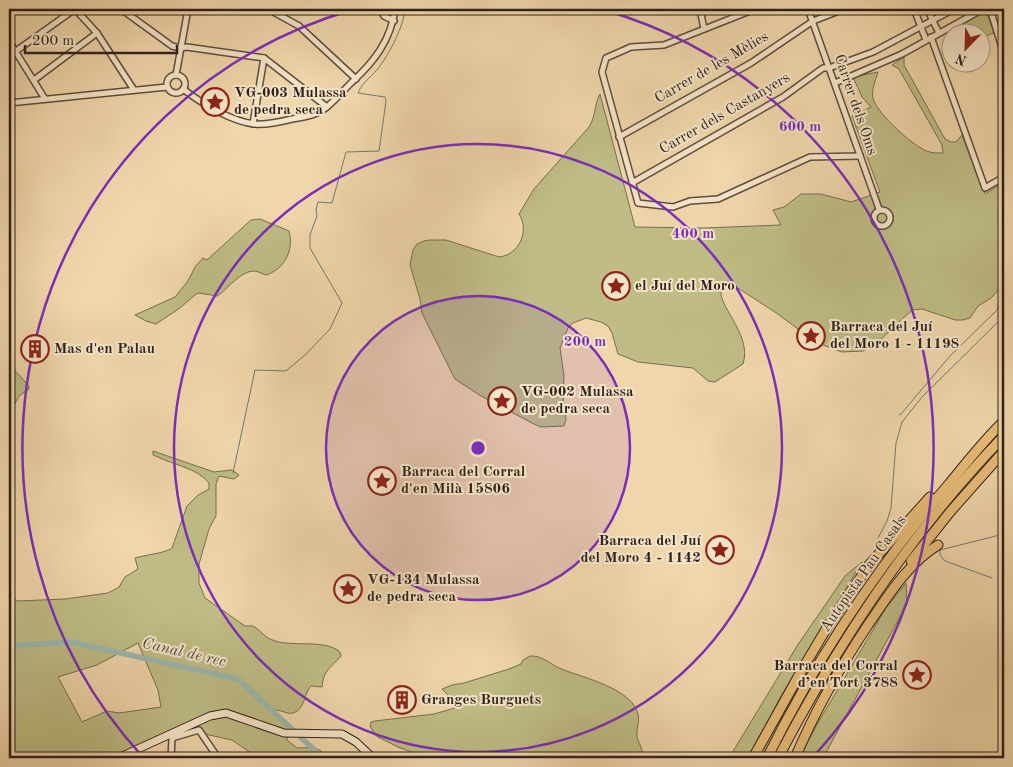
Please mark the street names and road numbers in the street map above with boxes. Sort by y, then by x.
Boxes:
street label: Carrer de les Mèlies [653,29,771,107]
street label: Carrer dels Oms [831,53,879,157]
street label: Carrer dels Castanyers [657,70,793,158]
street label: Autopista Pau Casals [818,513,910,635]

